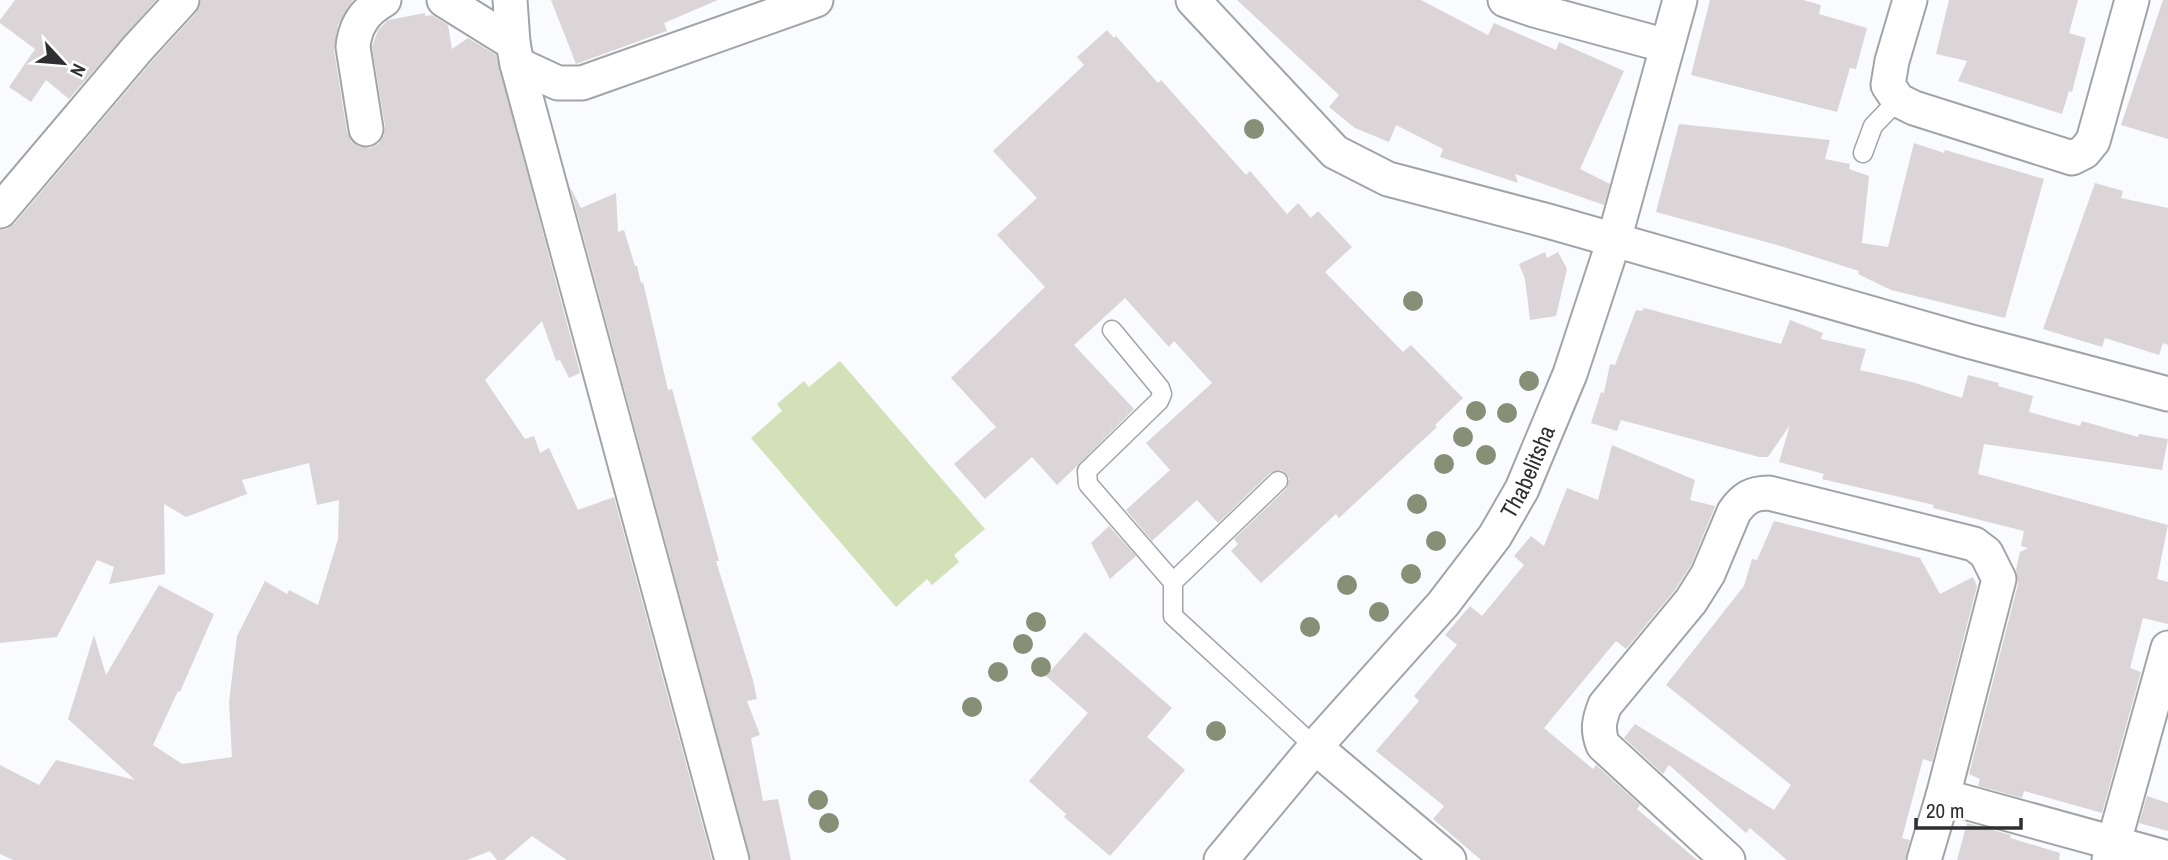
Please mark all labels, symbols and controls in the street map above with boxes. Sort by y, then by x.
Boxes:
north arrow [28,28,98,98]
text: N [64,60,92,81]
street label: Thabelitsha [1493,420,1562,523]
scale bar [1916,786,2021,830]
text: 20 m [1926,796,1964,825]

